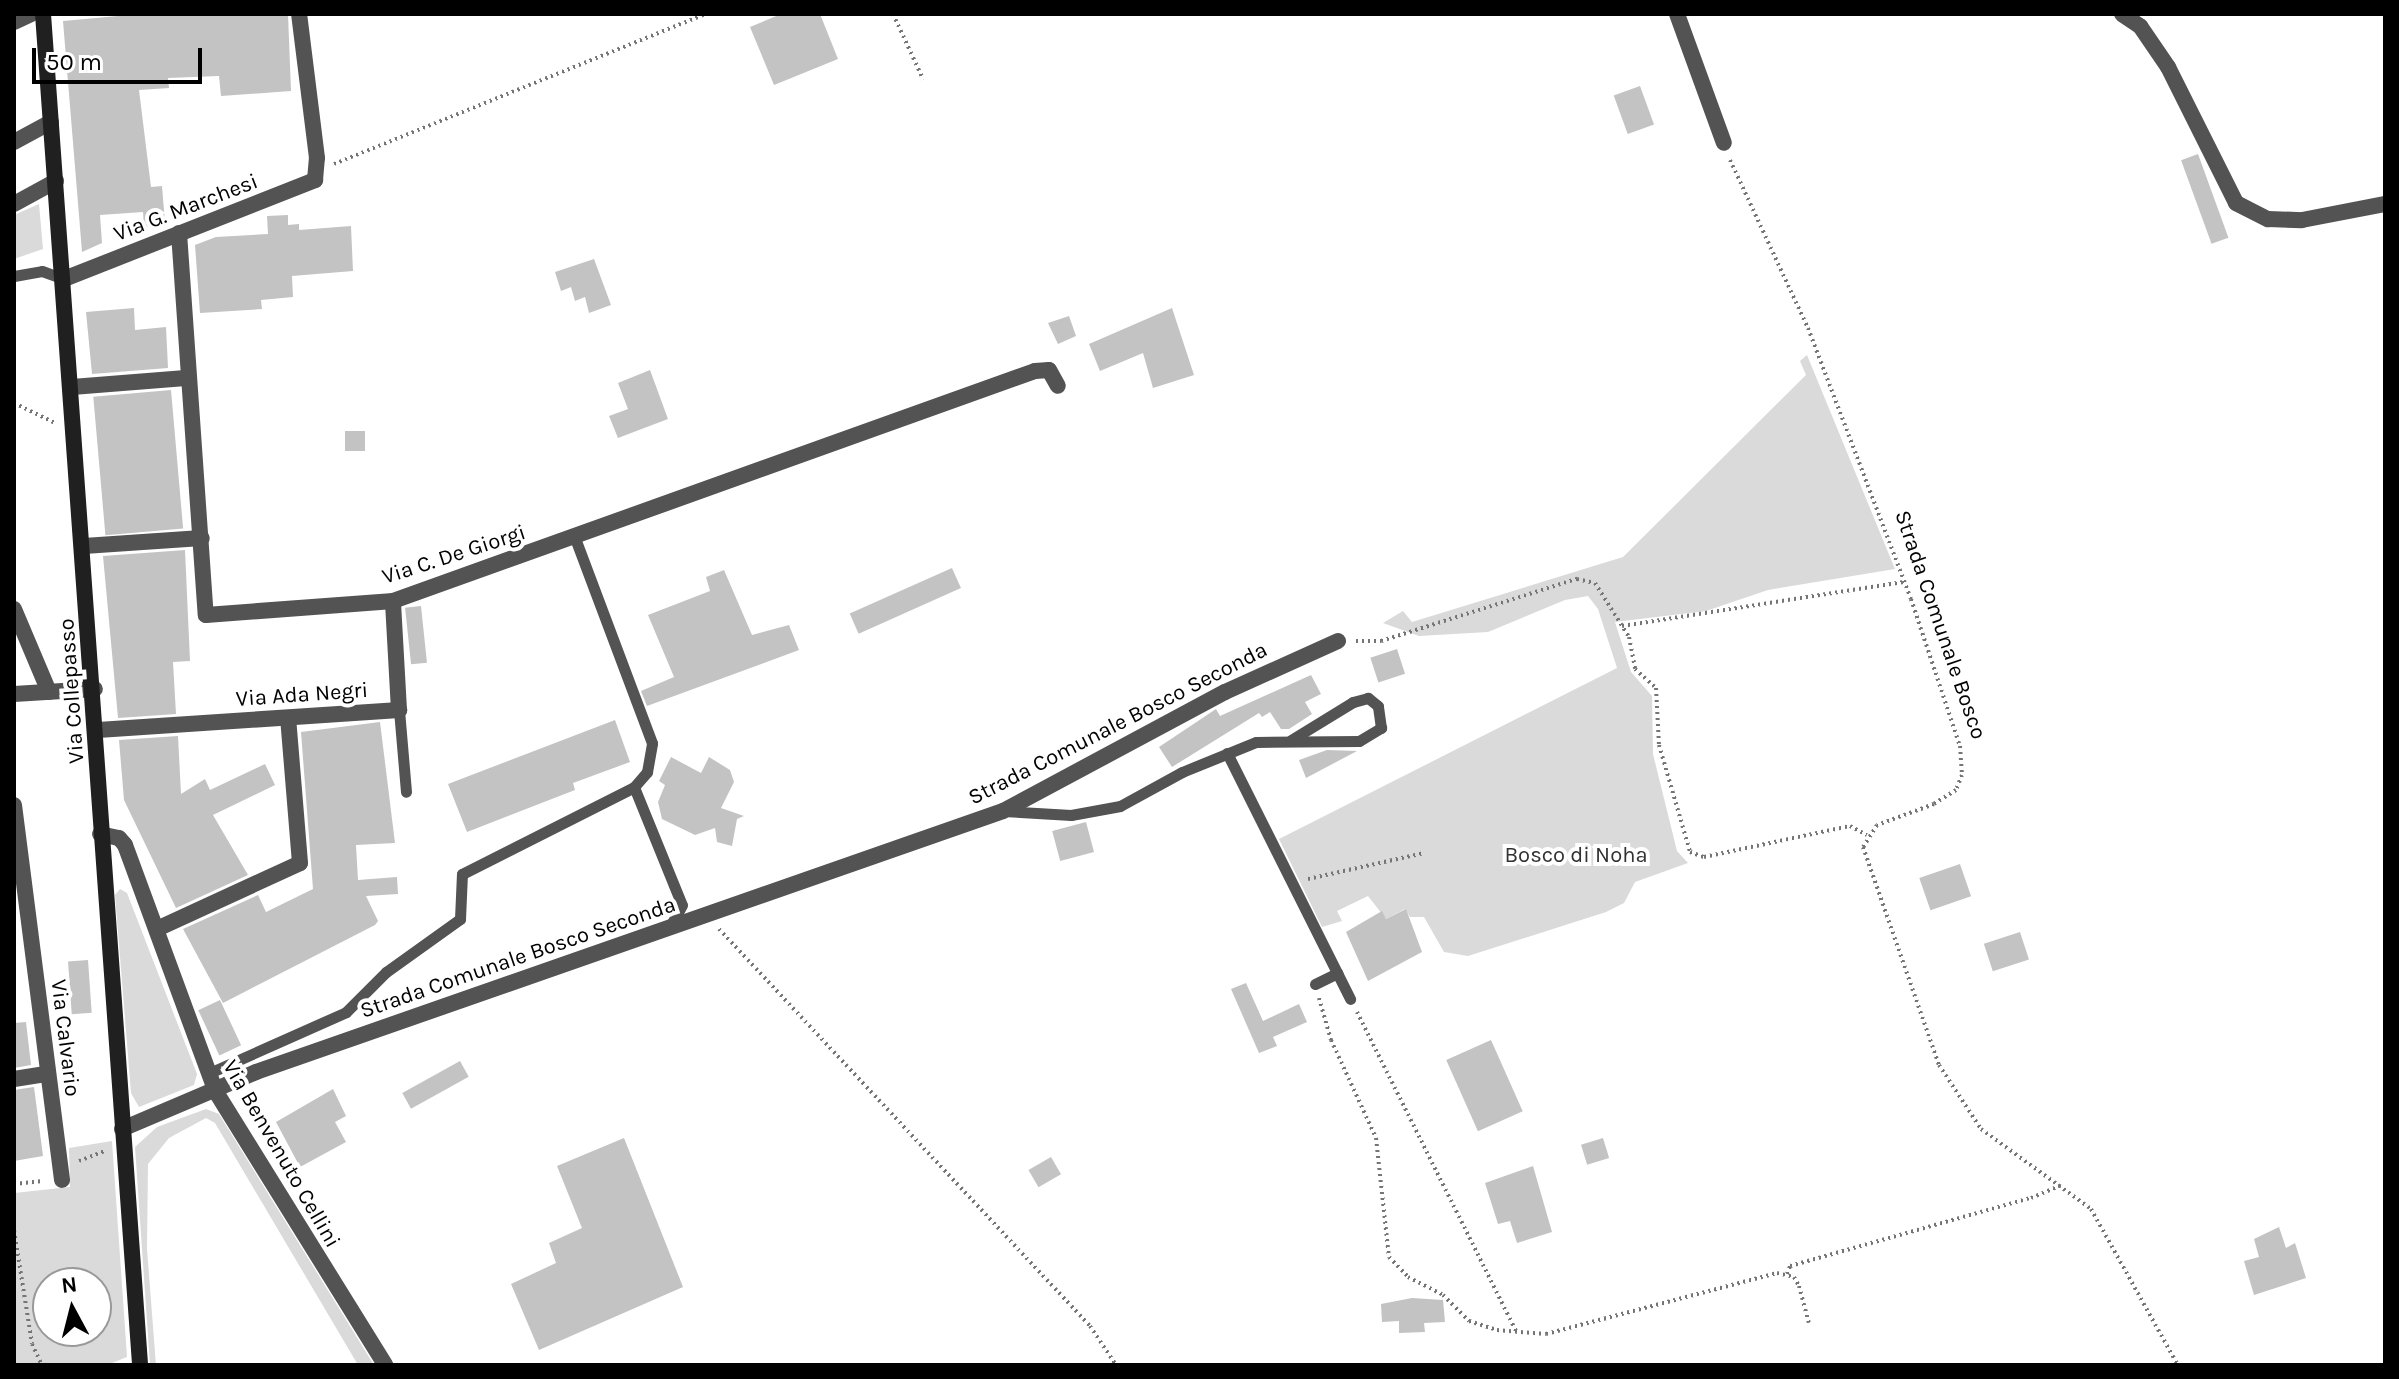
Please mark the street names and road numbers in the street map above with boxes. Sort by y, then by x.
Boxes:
street label: Via G. Marchesi [110,168,262,248]
street label: Strada Comunale Bosco [1888,507,1992,743]
street label: Via C. De Giorgi [379,519,529,591]
street label: Via Collepasso [54,618,90,764]
street label: Strada Comunale Bosco Seconda [964,637,1272,811]
street label: Via Ada Negri [235,677,369,713]
street label: Strada Comunale Bosco Seconda [357,892,679,1024]
street label: Via Calvario [45,978,85,1098]
street label: Via Benvenuto Cellini [216,1055,346,1253]

